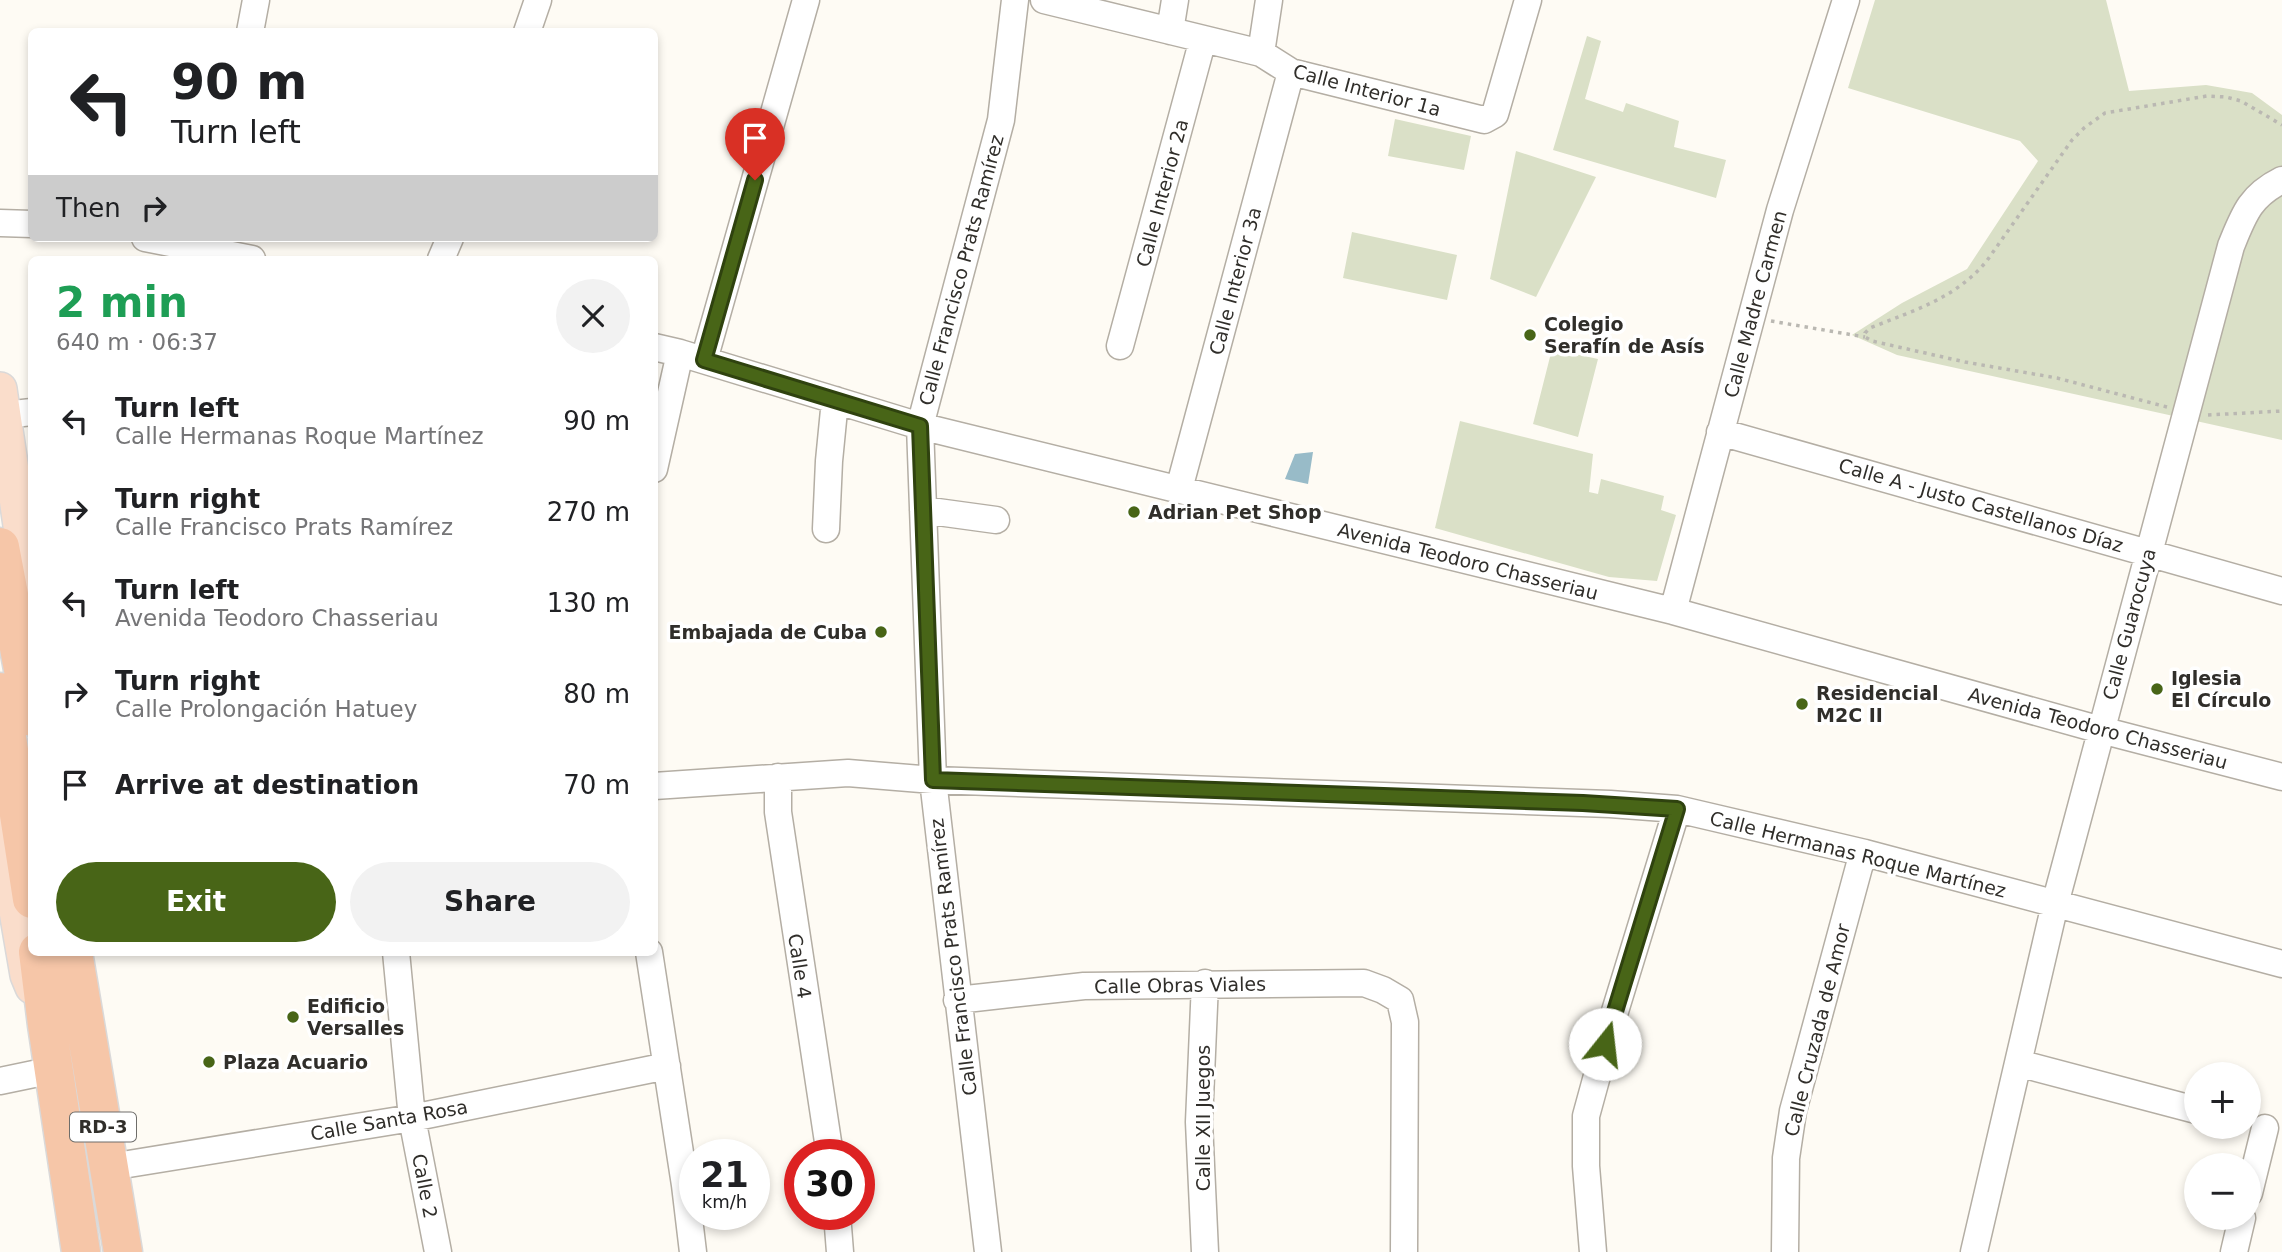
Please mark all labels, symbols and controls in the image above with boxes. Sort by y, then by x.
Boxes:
text: 90 m [171,54,307,111]
icon: left [56,56,147,147]
street label: Calle Interior 1a [1291,60,1443,120]
pin [725,108,785,180]
text: Turn left [171,113,301,151]
street label: Calle Interior 2a [1132,117,1192,269]
icon: arrive [736,119,774,157]
street label: Calle Francisco Prats Ramírez [914,132,1008,408]
icon: right [135,189,173,227]
text: Then [56,193,121,223]
street label: Calle Interior 3a [1205,205,1265,357]
street label: Calle Madre Carmen [1719,208,1791,400]
text: 2 min [56,278,188,327]
button: close [556,279,630,353]
place label: Colegio Serafín de Asís [1544,313,1705,357]
marker: Colegio Serafín de Asís [1522,327,1538,343]
text: 640 m · 06:37 [56,329,218,355]
text: Turn left [115,393,239,423]
icon: left [56,402,94,440]
text: 90 m [563,406,630,436]
text: Calle Hermanas Roque Martínez [115,423,484,449]
street label: Calle A - Justo Castellanos Díaz [1836,454,2126,556]
text: Turn right [115,484,260,514]
icon: right [56,493,94,531]
text: 270 m [547,497,630,527]
place label: Adrian Pet Shop [1148,501,1322,523]
marker: Adrian Pet Shop [1126,504,1142,520]
text: Calle Francisco Prats Ramírez [115,514,453,540]
street label: Avenida Teodoro Chasseriau [1336,518,1600,604]
street label: Calle Guarocuya [2098,546,2160,702]
text: Turn left [115,575,239,605]
icon: left [56,584,94,622]
text: 130 m [547,588,630,618]
text: Avenida Teodoro Chasseriau [115,605,439,631]
place label: Embajada de Cuba [668,621,867,643]
marker: Embajada de Cuba [873,624,889,640]
text: Turn right [115,666,260,696]
place label: Iglesia El Círculo [2171,667,2271,711]
icon: right [56,675,94,713]
text: 80 m [563,679,630,709]
marker: Iglesia El Círculo [2149,681,2165,697]
place label: Residencial M2C II [1816,682,1938,726]
street label: Avenida Teodoro Chasseriau [1966,683,2230,773]
text: Calle Prolongación Hatuey [115,696,417,722]
marker: Residencial M2C II [1794,696,1810,712]
icon: arrive [56,766,94,804]
text: Arrive at destination [115,770,419,800]
text: 70 m [563,770,630,800]
street label: Calle Hermanas Roque Martínez [1708,806,2008,902]
street label: Calle Francisco Prats Ramírez [925,817,981,1097]
button: Exit [56,862,336,942]
button: Share [350,862,630,942]
street label: Calle Cruzada de Amor [1780,921,1854,1139]
street label: Calle 4 [784,932,816,1000]
street label: Calle Obras Viales [1094,973,1266,997]
place label: Edificio Versalles [307,995,404,1039]
position arrow [1568,1007,1642,1081]
marker: Edificio Versalles [285,1009,301,1025]
street label: Calle XII Juegos [1192,1045,1214,1191]
place label: Plaza Acuario [223,1051,368,1073]
marker: Plaza Acuario [201,1054,217,1070]
map controls [2184,1062,2261,1230]
button: + [2184,1062,2261,1139]
street label: Calle Santa Rosa [309,1095,469,1145]
road number: RD-3 [70,1112,136,1142]
speed limit sign: 30 [784,1139,875,1230]
street label: Calle 2 [408,1152,442,1220]
button: − [2184,1153,2261,1230]
text: 21 [700,1155,749,1195]
text: km/h [702,1191,747,1212]

